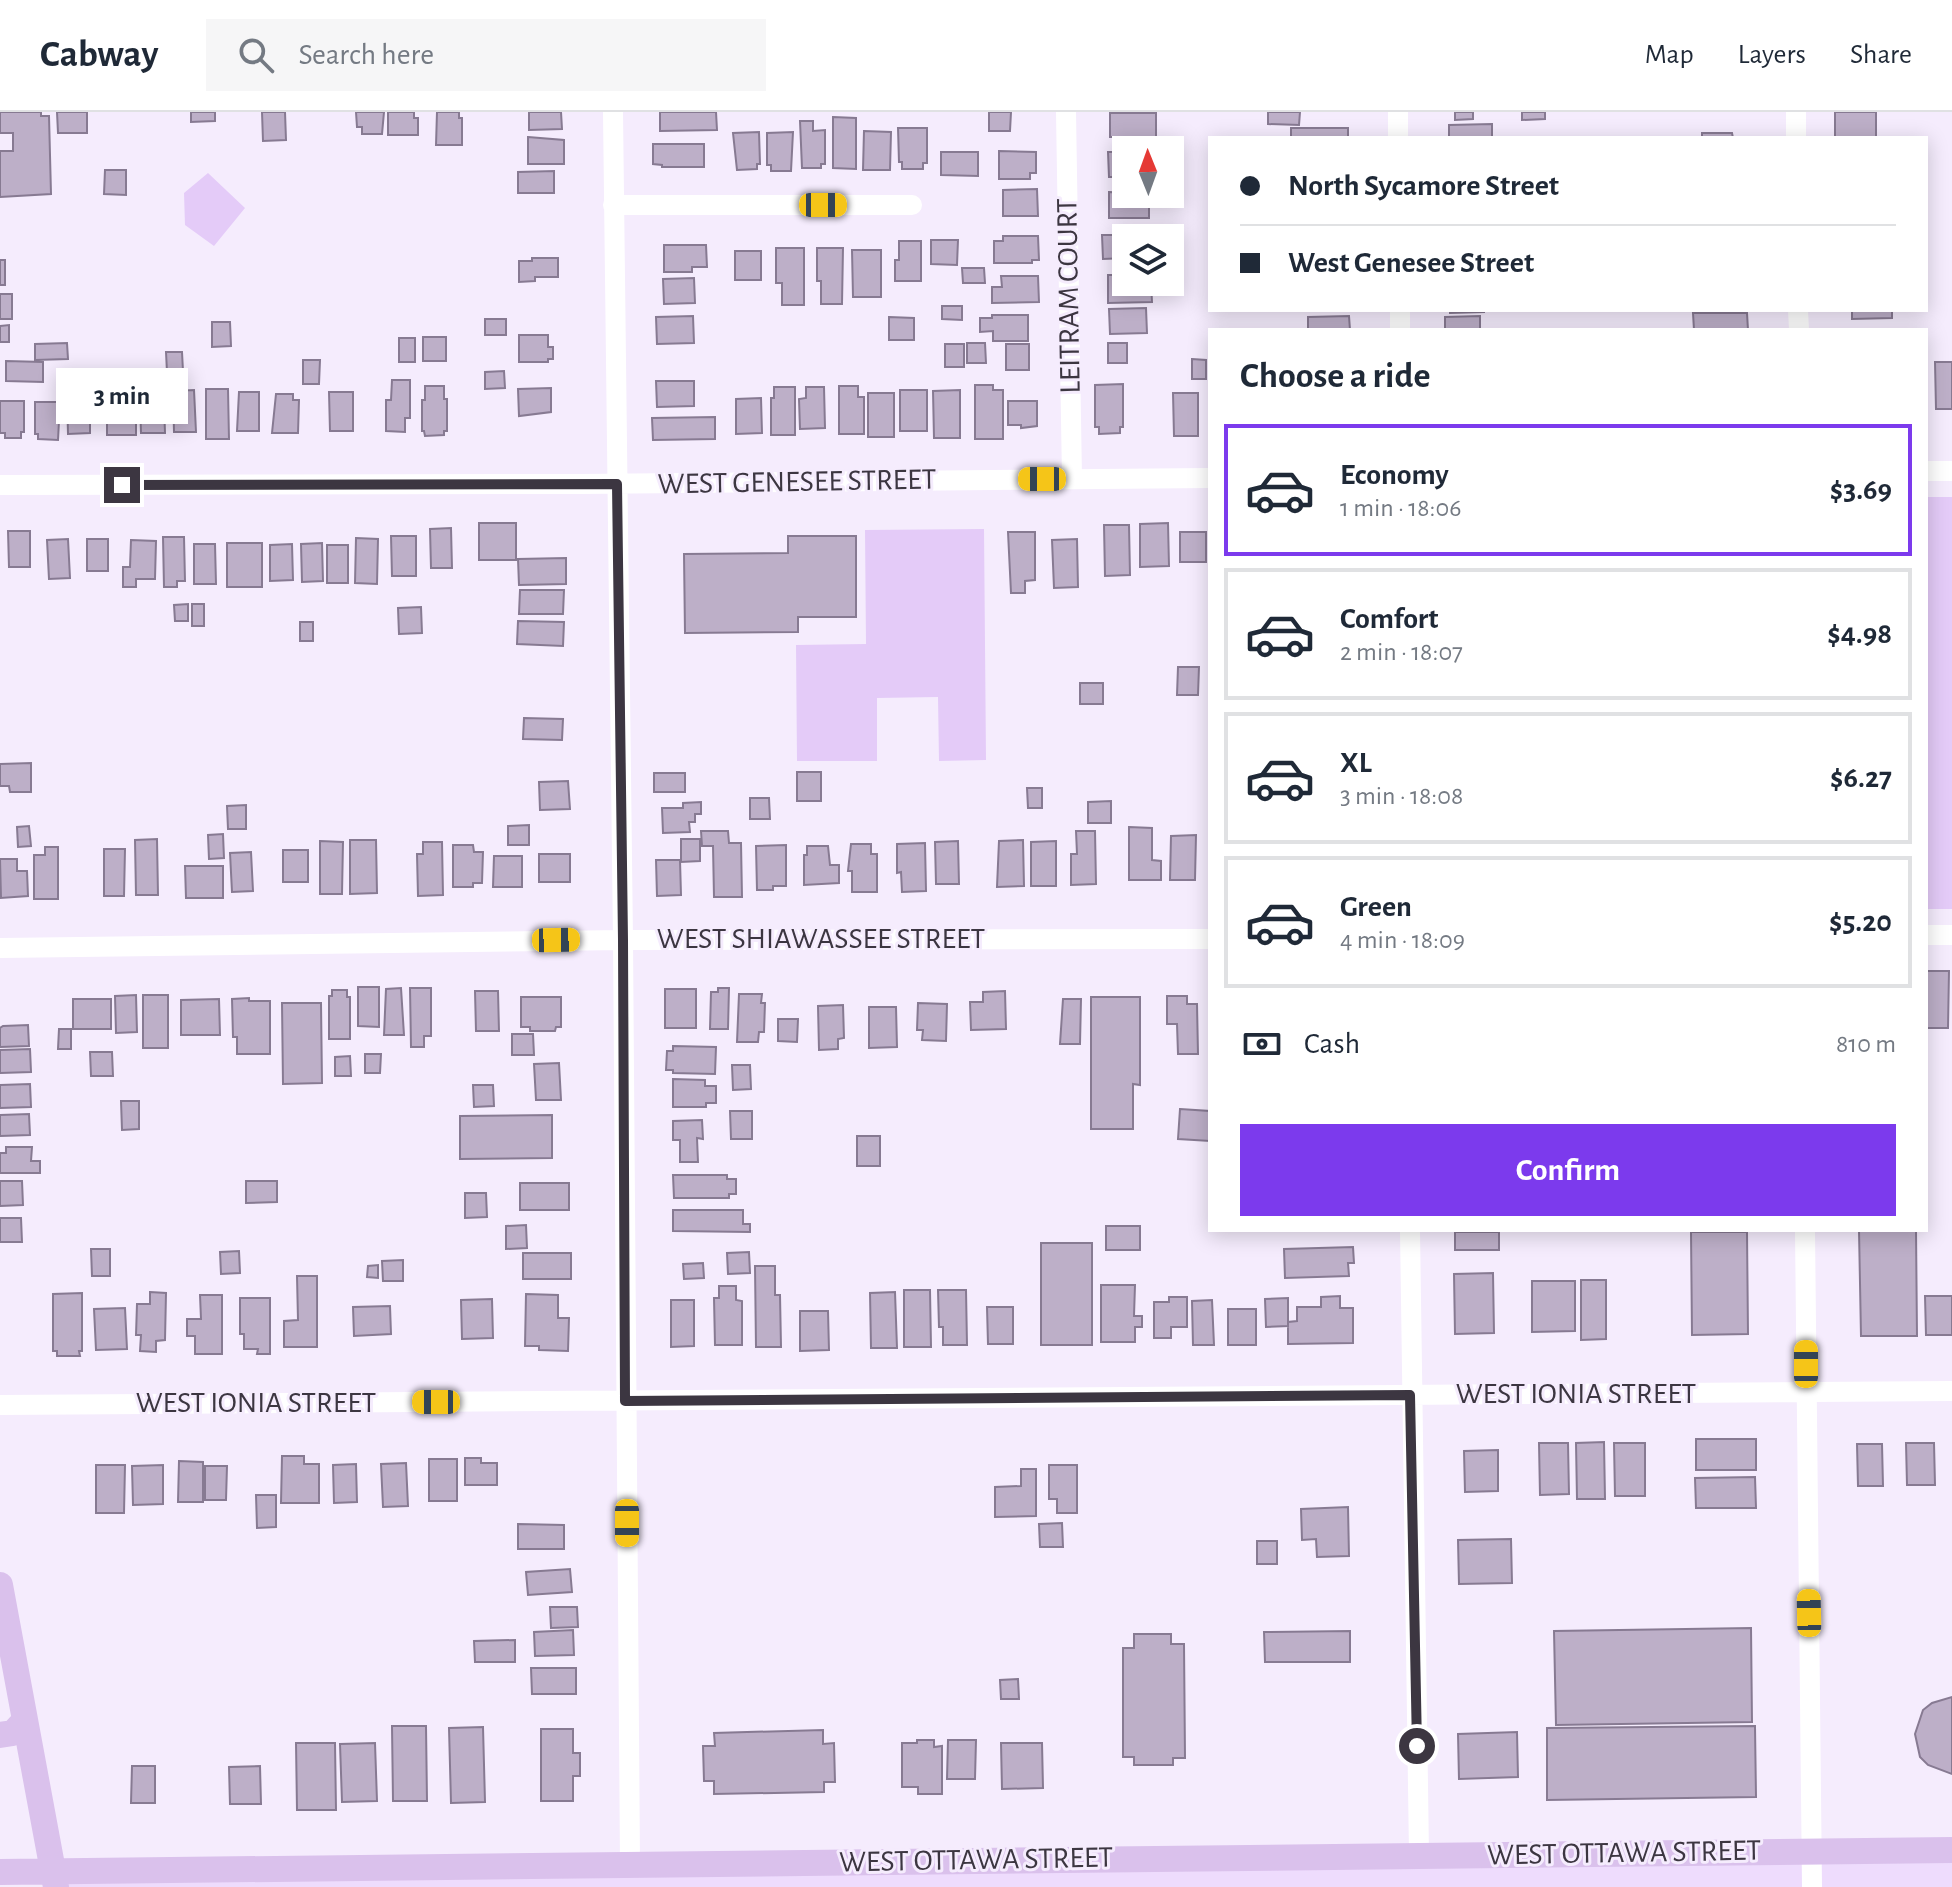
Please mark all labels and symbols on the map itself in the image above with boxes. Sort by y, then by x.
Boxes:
north arrow [1112,136,1184,208]
car [799,193,847,217]
street label: LEITRAM COURT [1052,198,1086,394]
callout: 3 min [56,369,188,425]
street label: WEST GENESEE STREET [657,465,937,499]
route end [104,467,140,503]
car [1018,467,1066,491]
street label: WEST SHIAWASSEE STREET [657,924,985,954]
car [532,928,580,952]
car [1794,1340,1818,1388]
street label: WEST IONIA STREET [1456,1379,1697,1409]
street label: WEST IONIA STREET [136,1388,377,1418]
car [412,1390,460,1414]
car [615,1499,639,1547]
car [1797,1589,1821,1637]
route start [1399,1728,1435,1764]
street label: WEST OTTAWA STREET [1487,1836,1762,1870]
street label: WEST OTTAWA STREET [839,1843,1114,1877]

